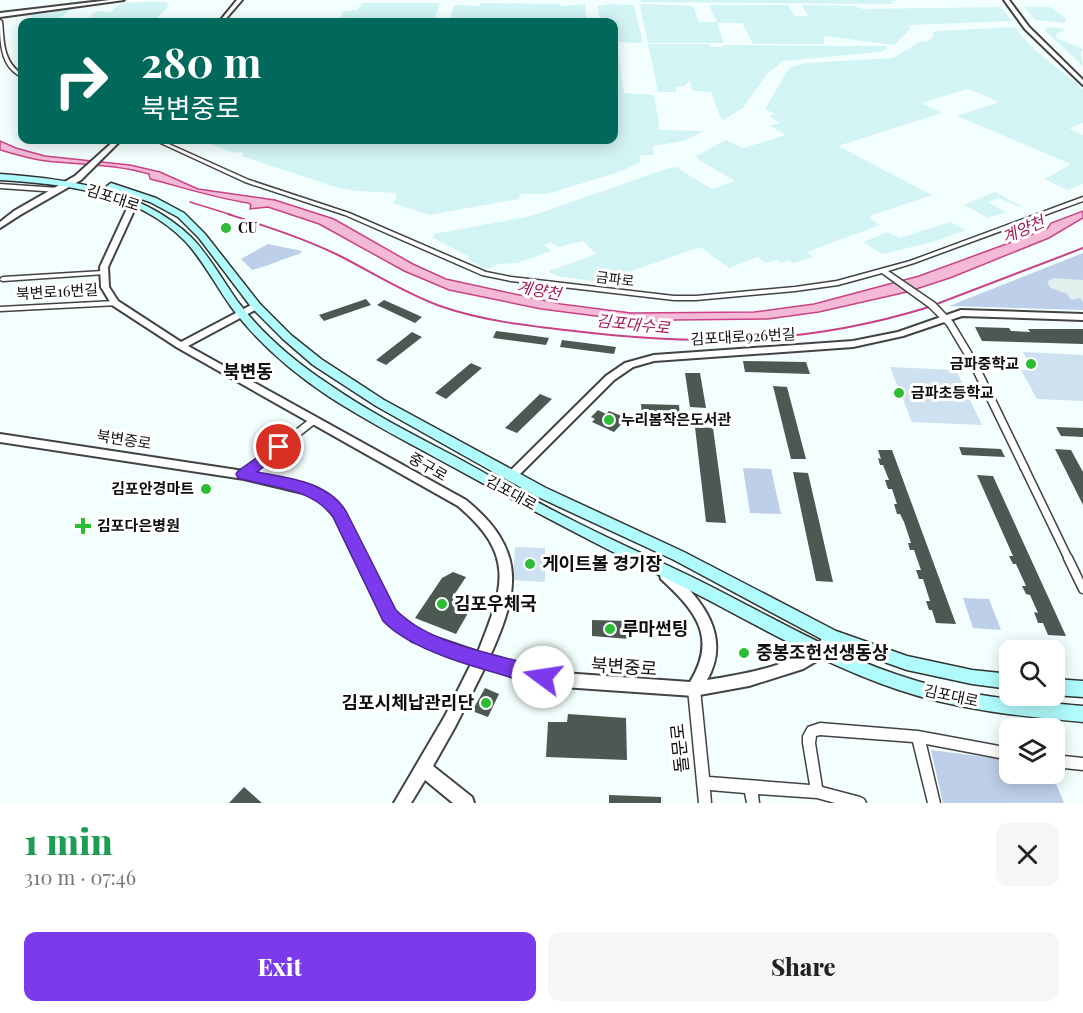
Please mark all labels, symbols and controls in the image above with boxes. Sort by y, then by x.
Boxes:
text: 280 m [141,33,261,89]
icon: right [42,42,120,120]
text: 북변중로 [141,89,240,125]
street label: 김포대로 [84,179,143,215]
water label: 계양천 [998,209,1049,247]
place label: CU [238,218,258,237]
marker: CU [219,221,233,235]
street label: 금파로 [595,267,636,290]
water label: 계양천 [516,275,565,304]
street label: 북변로16번길 [15,279,99,303]
water label: 김포대수로 [595,309,672,338]
street label: 김포대로926번길 [690,323,796,349]
place label: 금파중학교 [950,353,1019,373]
marker: 금파중학교 [1024,357,1038,371]
district label: 북변동 [223,359,273,383]
place label: 금파초등학교 [911,382,994,402]
marker: 금파초등학교 [892,386,906,400]
place label: 누리봄작은도서관 [621,409,732,429]
marker: 누리봄작은도서관 [602,413,616,427]
pin [253,421,304,472]
street label: 북변중로 [95,425,153,453]
icon: arrive [262,430,295,463]
street label: 중구로 [406,447,451,485]
street label: 김포대로 [482,470,540,514]
place label: 김포안경마트 [111,478,194,498]
marker: 김포안경마트 [199,482,213,496]
place label: 김포다은병원 [97,515,180,535]
marker: 김포다은병원 [74,517,92,535]
place label: 게이트볼 경기장 [542,551,663,575]
marker: 게이트볼 경기장 [523,557,537,571]
place label: 김포우체국 [454,591,537,615]
marker: 김포우체국 [435,597,449,611]
place label: 루마썬팅 [622,616,688,640]
marker: 루마썬팅 [603,622,617,636]
place label: 중봉조헌선생동상 [756,640,889,664]
map controls [999,640,1065,784]
button: search [999,640,1065,706]
position arrow [511,645,575,709]
marker: 중봉조헌선생동상 [737,646,751,660]
street label: 북변중로 [590,652,658,680]
street label: 김포대로 [922,680,980,711]
place label: 김포시체납관리단 [342,690,474,714]
marker: 김포시체납관리단 [479,696,493,710]
button: layers [999,718,1065,784]
street label: 돌문로 [664,722,694,774]
text: 1 min [24,816,113,864]
button: close [996,823,1059,886]
text: 310 m · 07:46 [24,863,136,890]
button: Exit [24,932,536,1001]
button: Share [548,932,1059,1001]

